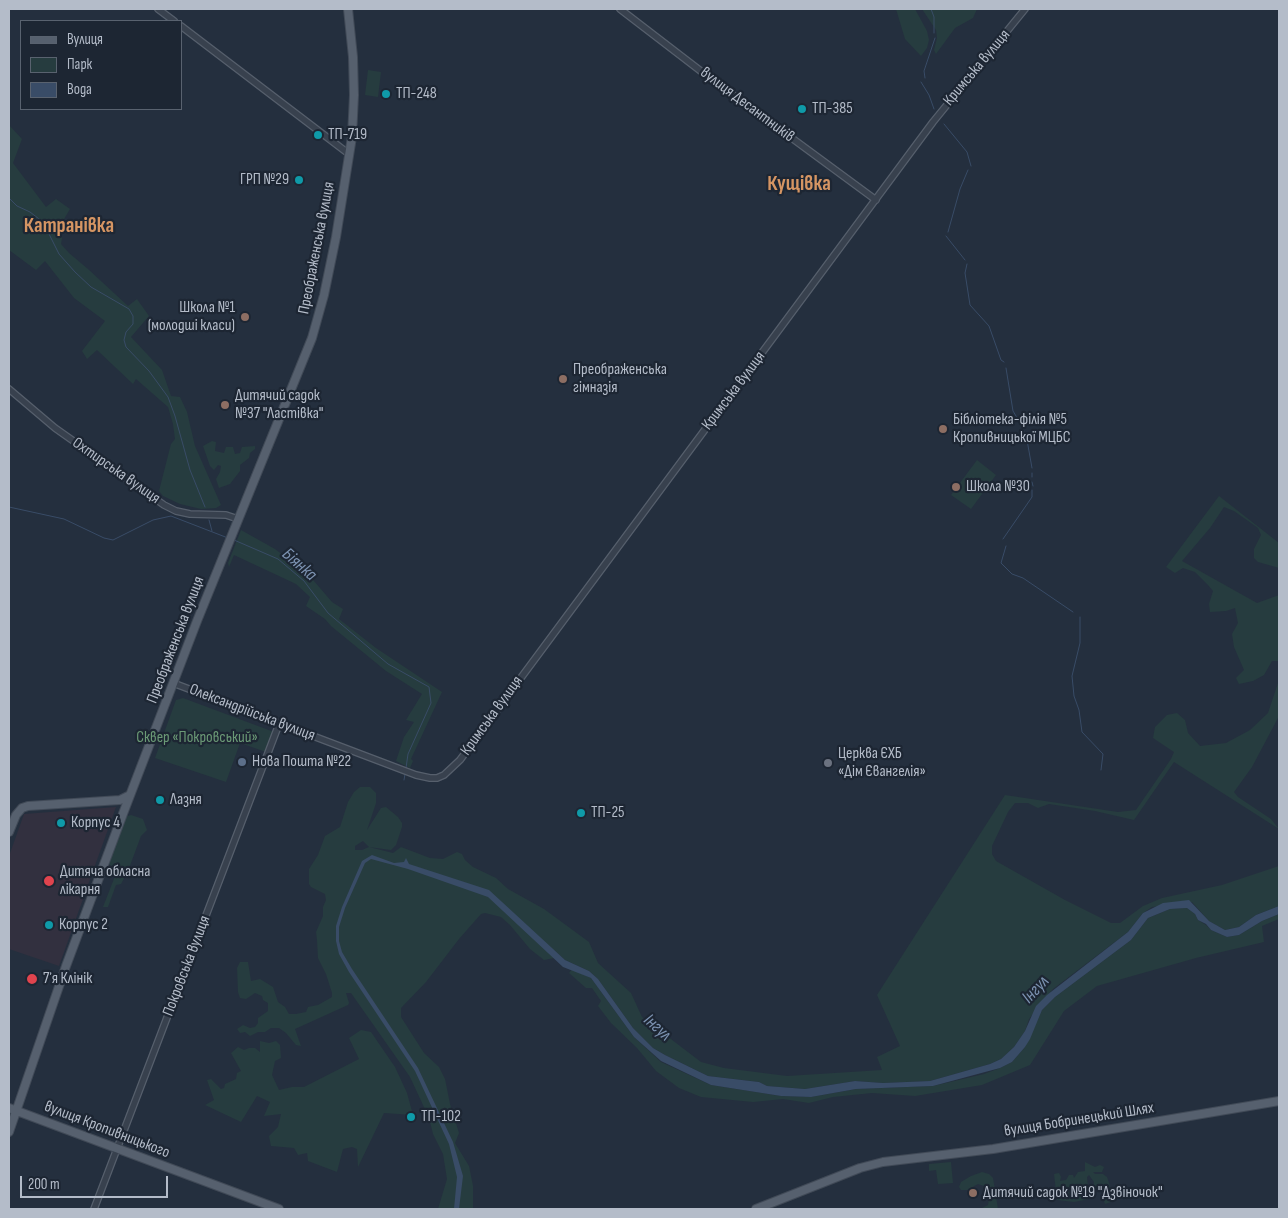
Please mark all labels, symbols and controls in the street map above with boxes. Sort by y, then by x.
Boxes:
legend [20,20,182,110]
street label: Кримська вулиця [940,26,1014,110]
text: Вулиця [67,30,103,49]
text: Парк [67,55,92,74]
street label: вулиця Десантників [696,63,798,147]
text: Вода [67,80,92,99]
place label: ТП-248 [396,84,437,104]
marker: ТП-248 [380,88,392,100]
place label: ТП-385 [812,99,853,119]
marker: ТП-385 [796,103,808,115]
place label: ТП-719 [328,125,367,145]
marker: ТП-719 [312,129,324,141]
place label: ГРП №29 [240,170,289,190]
district label: Кущівка [767,172,831,198]
marker: ГРП №29 [293,174,305,186]
street label: Преображенська вулиця [295,180,339,316]
district label: Катранівка [24,214,114,240]
place label: Школа №1 (молодші класи) [148,298,235,336]
marker: Школа №1 (молодші класи) [239,311,251,323]
street label: Кримська вулиця [698,348,770,434]
place label: Преображенська гімназія [573,360,667,398]
marker: Преображенська гімназія [557,373,569,385]
place label: Дитячий садок №37 "Ластівка" [235,386,323,424]
marker: Дитячий садок №37 "Ластівка" [219,399,231,411]
place label: Бібліотека-філія №5 Кропивницької МЦБС [953,410,1071,448]
marker: Бібліотека-філія №5 Кропивницької МЦБС [937,423,949,435]
street label: Охтирська вулиця [68,434,164,508]
place label: Школа №30 [966,477,1030,497]
marker: Школа №30 [950,481,962,493]
water label: Біянка [277,544,321,586]
street label: Преображенська вулиця [143,574,209,706]
street label: Кримська вулиця [457,672,527,760]
street label: Олександрійська вулиця [186,680,318,746]
park label: Сквер «Покровський» [136,728,258,748]
place label: Церква ЄХБ «Дім Євангелія» [838,744,926,782]
place label: Нова Пошта №22 [252,752,351,772]
marker: Нова Пошта №22 [236,756,248,768]
marker: Церква ЄХБ «Дім Євангелія» [822,757,834,769]
place label: Лазня [170,790,202,810]
marker: Лазня [154,794,166,806]
place label: ТП-25 [591,803,625,823]
marker: ТП-25 [575,807,587,819]
place label: Корпус 4 [71,813,120,833]
marker: Корпус 4 [55,817,67,829]
place label: Дитяча обласна лікарня [60,862,150,900]
marker: Дитяча обласна лікарня [42,874,56,888]
street label: Покровська вулиця [159,913,215,1019]
place label: Корпус 2 [59,915,108,935]
marker: Корпус 2 [43,919,55,931]
place label: 7ʼя Клінік [43,969,92,989]
marker: 7ʼя Клінік [25,972,39,986]
water label: Інгул [1018,972,1054,1008]
water label: Інгул [639,1010,675,1046]
street label: вулиця Кропивницького [42,1097,172,1163]
street label: вулиця Бобринецький Шлях [1003,1099,1155,1141]
place label: ТП-102 [421,1107,461,1127]
marker: ТП-102 [405,1111,417,1123]
scale bar [22,1166,170,1198]
text: 200 m [28,1175,60,1194]
place label: Дитячий садок №19 "Дзвіночок" [983,1183,1163,1203]
marker: Дитячий садок №19 "Дзвіночок" [967,1187,979,1199]

